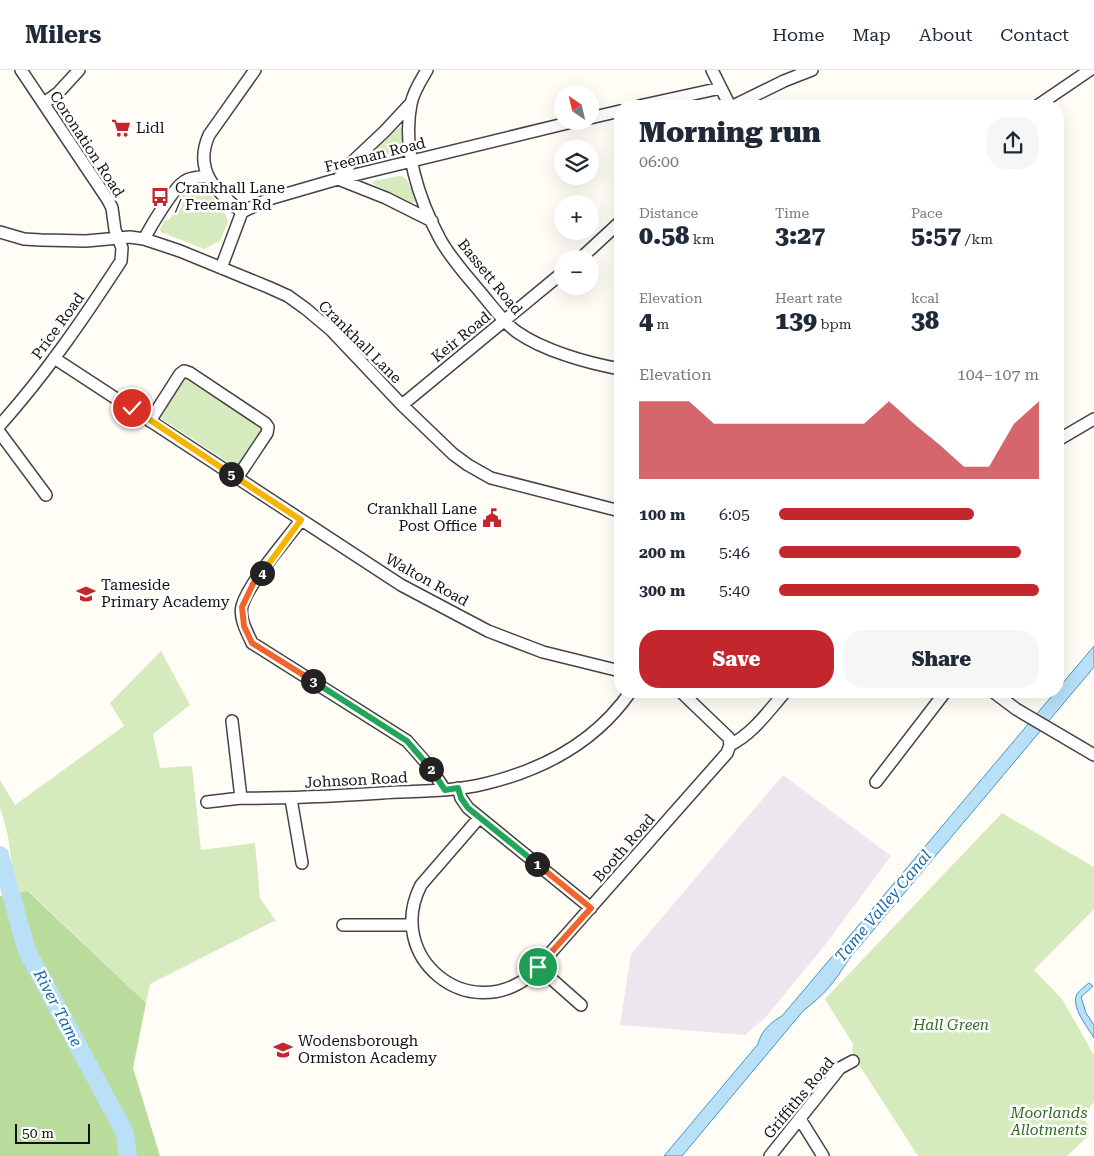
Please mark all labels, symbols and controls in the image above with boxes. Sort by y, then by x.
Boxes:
text: Milers [25,21,101,49]
text: Home [772,24,824,45]
text: Map [852,24,891,45]
text: About [919,24,972,45]
text: Contact [1000,24,1069,45]
north arrow [554,85,599,130]
map controls [554,85,599,295]
street label: Coronation Road [46,88,128,201]
text: Morning run [639,116,821,149]
supermarket icon: Lidl [110,117,132,139]
button: share [987,117,1039,169]
place label: Lidl [136,119,165,137]
street label: Freeman Road [323,134,428,176]
button: layers [554,140,599,185]
text: 06:00 [639,152,679,171]
place label: Crankhall Lane / Freeman Rd [174,179,285,214]
bus stop icon: Crankhall Lane / Freeman Rd [149,186,171,208]
button: + [554,195,599,240]
text: Distance [639,205,698,221]
text: Time [775,205,809,221]
text: Pace [911,205,943,221]
text: 0.58 [639,221,689,250]
text: 3:27 [775,221,825,250]
text: 5:57 [911,221,961,250]
text: km [689,231,715,247]
text: /km [961,231,993,247]
street label: Bassett Road [454,235,526,319]
button: − [554,250,599,295]
street label: Price Road [28,289,88,363]
text: Elevation [639,290,702,306]
text: Heart rate [775,290,842,306]
text: kcal [911,290,939,306]
street label: Crankhall Lane [315,297,405,387]
text: 4 [639,306,653,335]
text: 139 [775,306,817,335]
text: 38 [911,306,939,335]
street label: Keir Road [428,308,494,366]
text: m [653,316,669,332]
text: bpm [817,316,852,332]
text: Elevation [639,365,712,384]
text: 104–107 m [957,365,1039,384]
pin [111,387,153,429]
icon: check [118,394,146,422]
pin: 5 [218,462,244,486]
text: 5 [228,466,235,482]
place label: Crankhall Lane Post Office [367,500,477,535]
text: 100 m [639,505,685,524]
text: 6:05 [719,505,750,524]
public building icon: Crankhall Lane Post Office [481,507,503,529]
text: 200 m [639,543,685,562]
text: 5:46 [719,543,750,562]
street label: Walton Road [382,550,472,610]
pin: 4 [250,560,274,586]
text: 4 [259,565,266,581]
place label: Tameside Primary Academy [101,576,230,611]
text: 300 m [639,581,685,600]
text: 5:40 [719,581,750,600]
school or university icon: Tameside Primary Academy [75,583,97,605]
button: Save [639,630,834,688]
button: Share [844,630,1039,688]
pin: 3 [300,668,326,694]
text: 3 [310,673,317,689]
pin: 2 [418,756,444,782]
text: 2 [428,761,435,777]
street label: Johnson Road [304,768,408,792]
street label: Booth Road [589,810,659,886]
water label: Tame Valley Canal [831,846,935,966]
pin: 1 [524,852,550,876]
text: 1 [534,856,541,872]
pin [517,946,559,988]
icon: arrive [524,953,552,981]
water label: River Tame [29,965,86,1050]
park label: Hall Green [912,1016,989,1034]
place label: Wodensborough Ormiston Academy [298,1032,437,1067]
school or university icon: Wodensborough Ormiston Academy [272,1039,294,1061]
street label: Griffiths Road [760,1053,839,1142]
park label: Moorlands Allotments [1010,1104,1087,1139]
scale bar [15,1121,90,1144]
text: 50 m [22,1125,54,1141]

